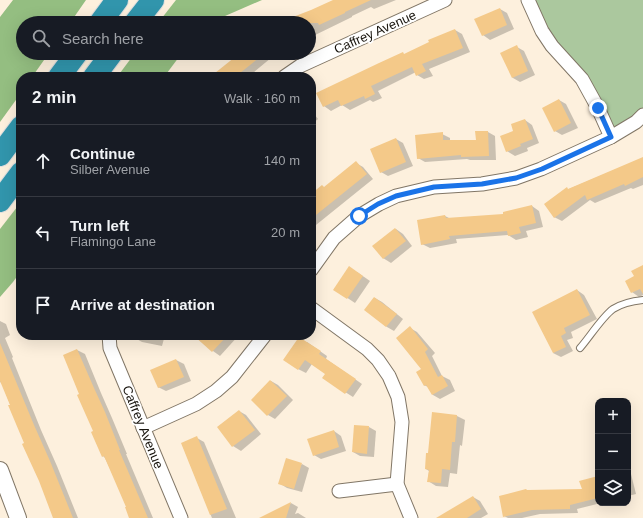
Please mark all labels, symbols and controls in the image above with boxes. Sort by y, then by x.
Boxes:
street label: Caffrey Avenue [332,7,418,57]
search box [16,16,316,60]
icon: search [30,27,52,49]
text: Search here [62,30,144,47]
text: 2 min [32,88,76,107]
text: Walk · 160 m [224,91,300,106]
route end [589,99,607,117]
text: Continue [70,145,135,162]
icon: ahead [32,150,54,172]
text: 140 m [264,153,300,168]
text: Silber Avenue [70,162,150,177]
route start [350,207,368,225]
text: Turn left [70,217,129,234]
icon: left [32,222,54,244]
text: 20 m [271,225,300,240]
text: Flamingo Lane [70,234,156,249]
icon: arrive [32,294,54,316]
text: Arrive at destination [70,296,215,313]
street label: Caffrey Avenue [119,383,167,471]
map controls [595,398,631,506]
button: + [595,398,631,434]
button: − [595,434,631,470]
button: layers [595,470,631,506]

